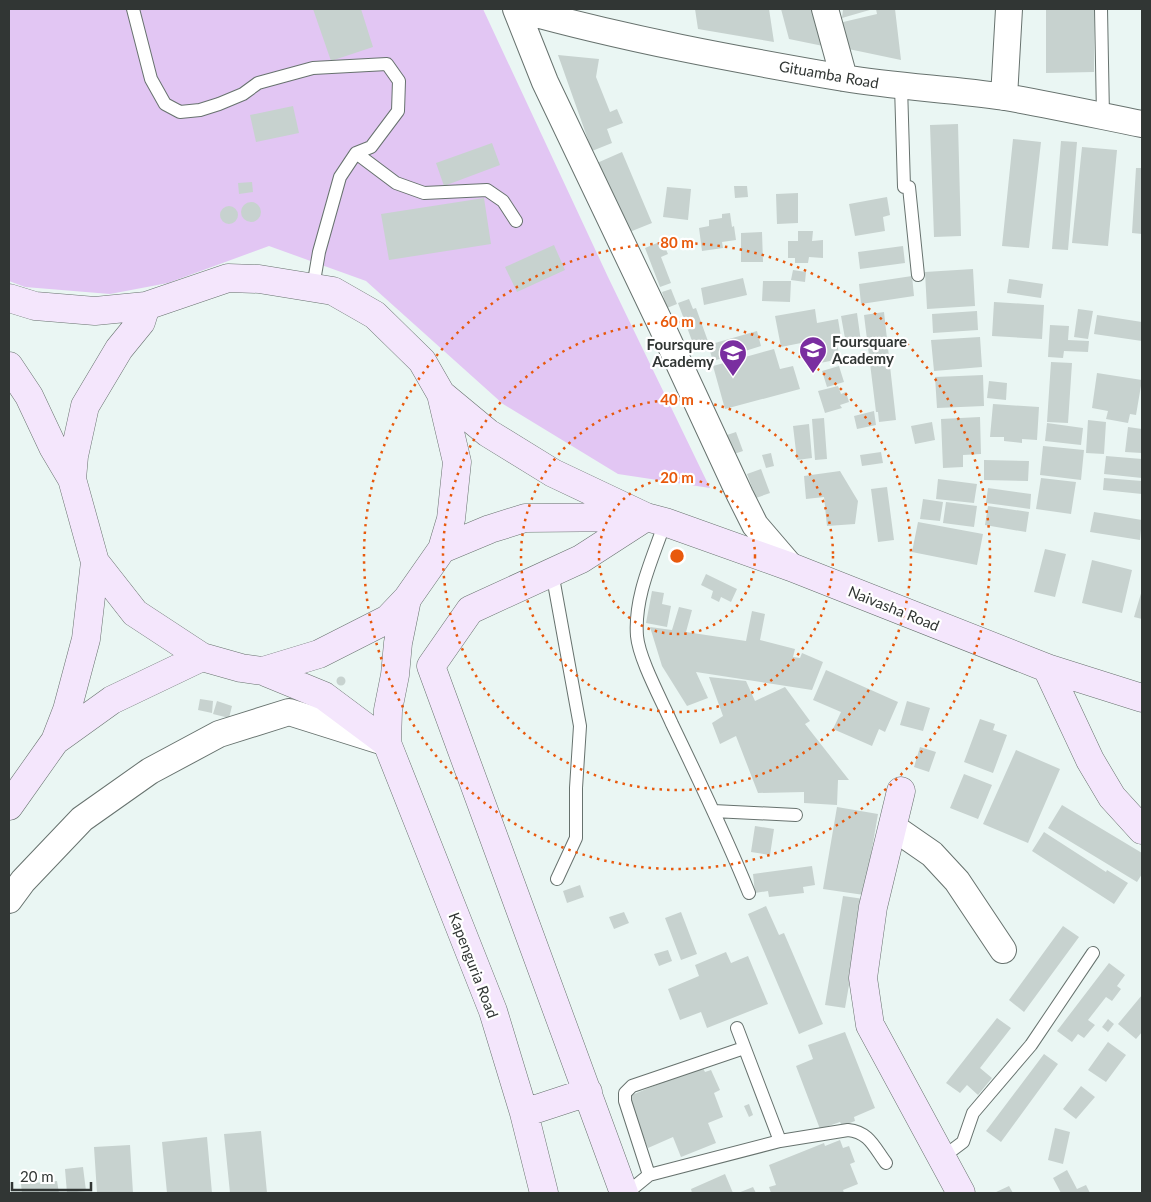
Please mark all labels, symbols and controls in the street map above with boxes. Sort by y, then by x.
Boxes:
street label: Gituamba Road [778,56,880,92]
text: 80 m [660,233,694,251]
text: 60 m [660,312,694,330]
place label: Foursquare Academy [831,332,907,367]
place label: Foursqure Academy [647,335,714,370]
school or university icon: Foursquare Academy [798,335,828,374]
school or university icon: Foursqure Academy [718,338,748,377]
text: 40 m [660,390,694,408]
text: 20 m [660,468,694,486]
centre of rings [668,547,686,565]
street label: Naivasha Road [846,582,942,634]
street label: Kapenguria Road [446,910,502,1020]
scale bar [12,1160,91,1192]
text: 20 m [20,1167,54,1185]

